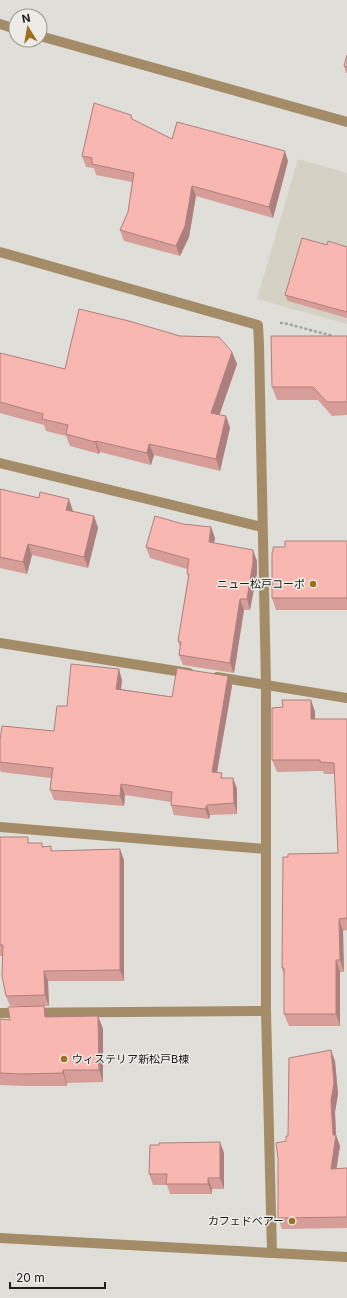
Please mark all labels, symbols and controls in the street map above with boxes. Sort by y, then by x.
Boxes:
north arrow [8,8,48,48]
text: N [21,11,32,26]
place label: ニュー松戸コーポ [217,577,305,591]
marker: ニュー松戸コーポ [308,579,318,589]
place label: ウィステリア新松戸B棟 [72,1052,189,1066]
marker: ウィステリア新松戸B棟 [59,1054,69,1064]
place label: カフェドベアー [208,1214,284,1228]
marker: カフェドベアー [287,1216,297,1226]
scale bar [10,1264,105,1290]
text: 20 m [16,1270,45,1285]

